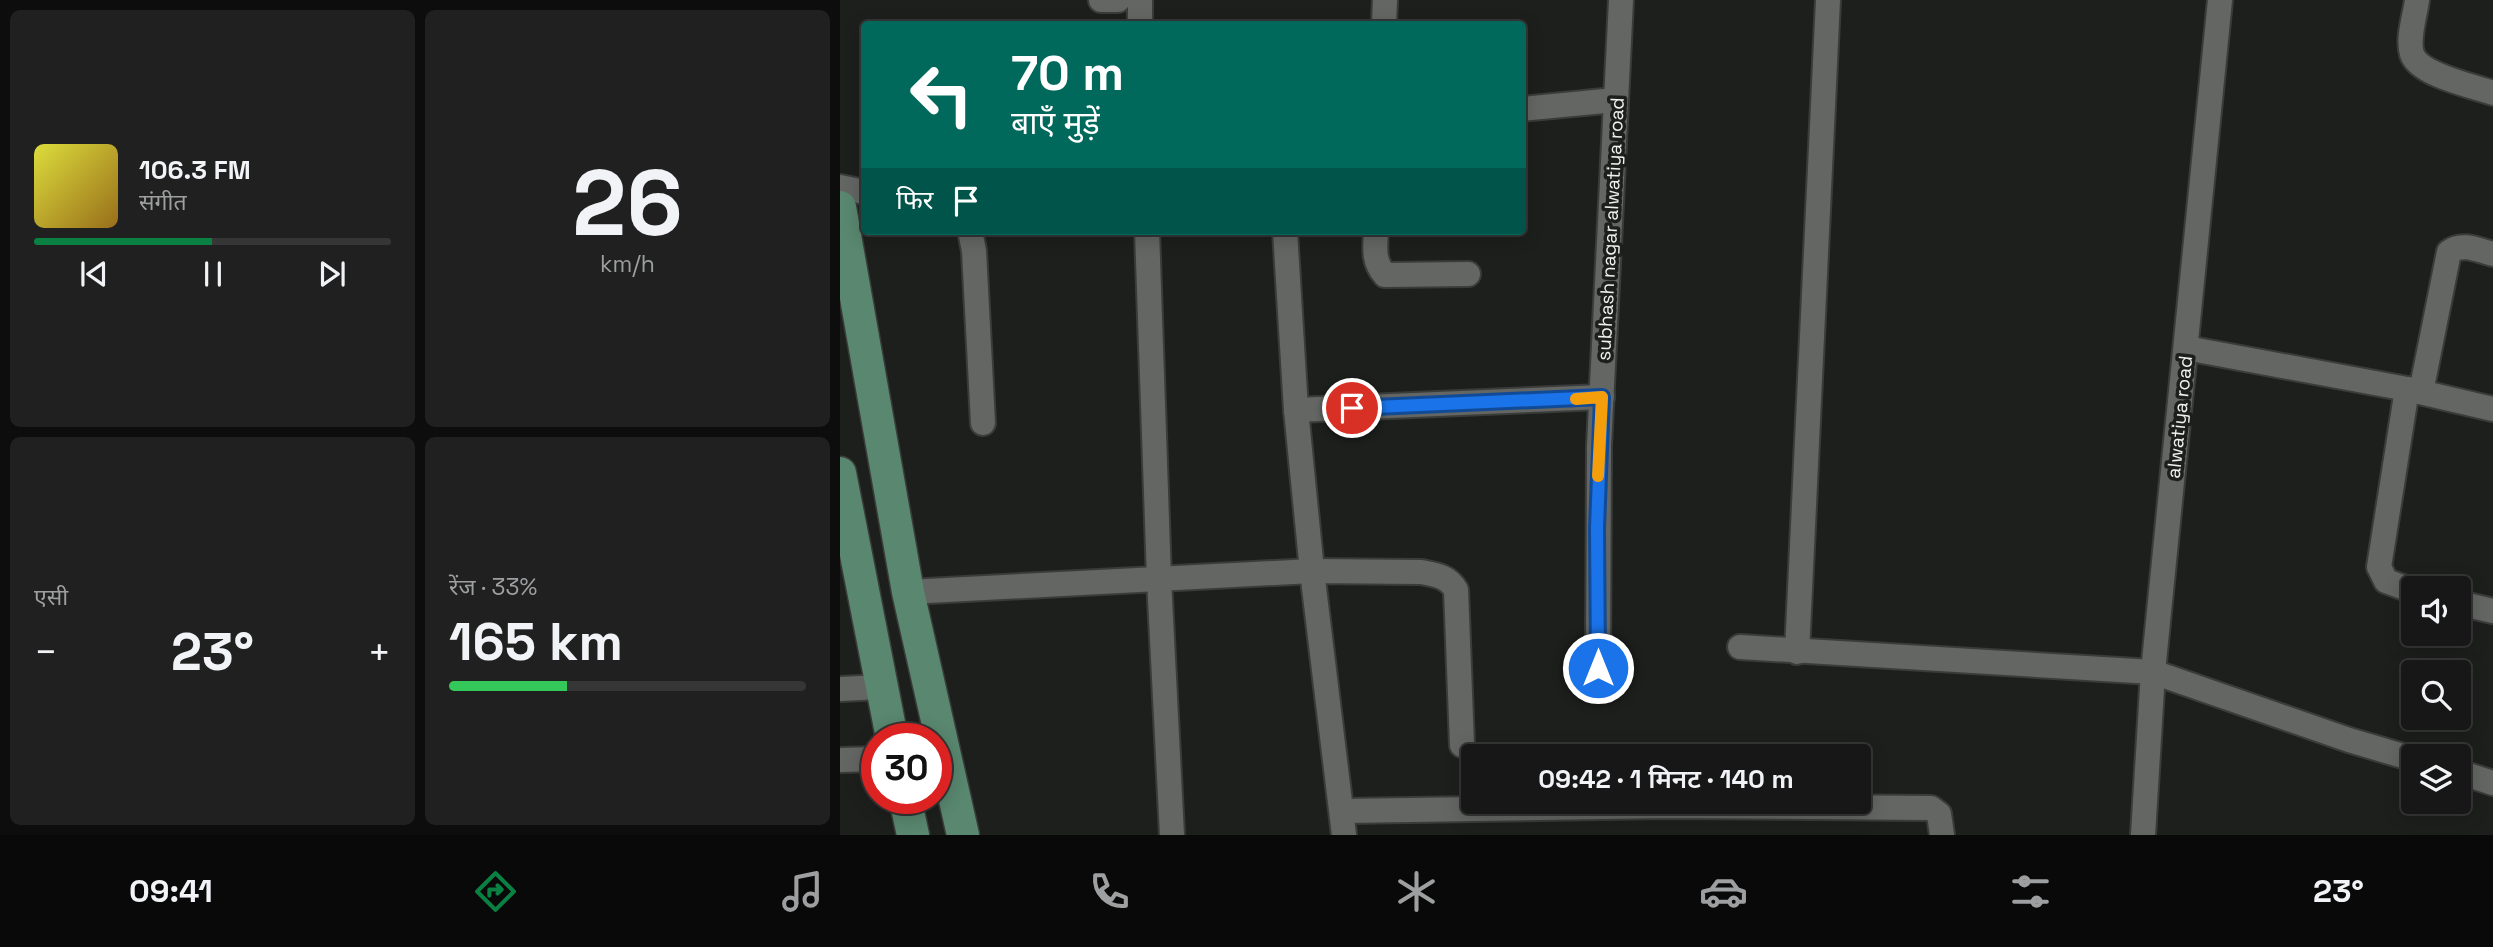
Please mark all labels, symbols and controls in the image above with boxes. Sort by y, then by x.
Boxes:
text: 70 m [1011,42,1124,104]
icon: left [896,49,987,140]
street label: subhash nagar alwatiya road [1591,97,1630,361]
text: बाएँ मुड़ें [1011,103,1100,143]
text: 26 [572,145,683,262]
text: 106.3 FM [139,153,251,187]
icon: arrive [947,182,985,220]
text: फिर [896,183,933,217]
text: संगीत [139,187,187,217]
text: km/h [600,249,655,279]
icon: previous [75,255,113,293]
icon: pause [194,255,232,293]
icon: next [313,255,351,293]
street label: alwatiya road [2161,354,2198,480]
pin [1322,378,1382,438]
icon: arrive [1333,389,1371,427]
text: रेंज · 33% [449,572,537,602]
map controls [2401,576,2471,814]
button: sound [2401,576,2471,646]
text: एसी [34,582,68,612]
text: 165 km [449,609,623,675]
text: 23° [171,619,254,685]
text: − [34,628,58,676]
text: + [367,628,391,676]
position arrow [1561,631,1635,705]
button: search [2401,660,2471,730]
speed limit sign: 30 [861,723,952,814]
button: layers [2401,744,2471,814]
text: 09:42 · 1 मिनट · 140 m [1538,762,1794,796]
icon: directions [471,867,520,916]
icon: music [778,867,827,916]
icon: phone [1085,867,1134,916]
icon: climate [1392,867,1441,916]
icon: car [1699,867,1748,916]
icon: filters [2006,867,2055,916]
text: 09:41 [129,871,213,911]
text: 23° [2313,871,2364,911]

